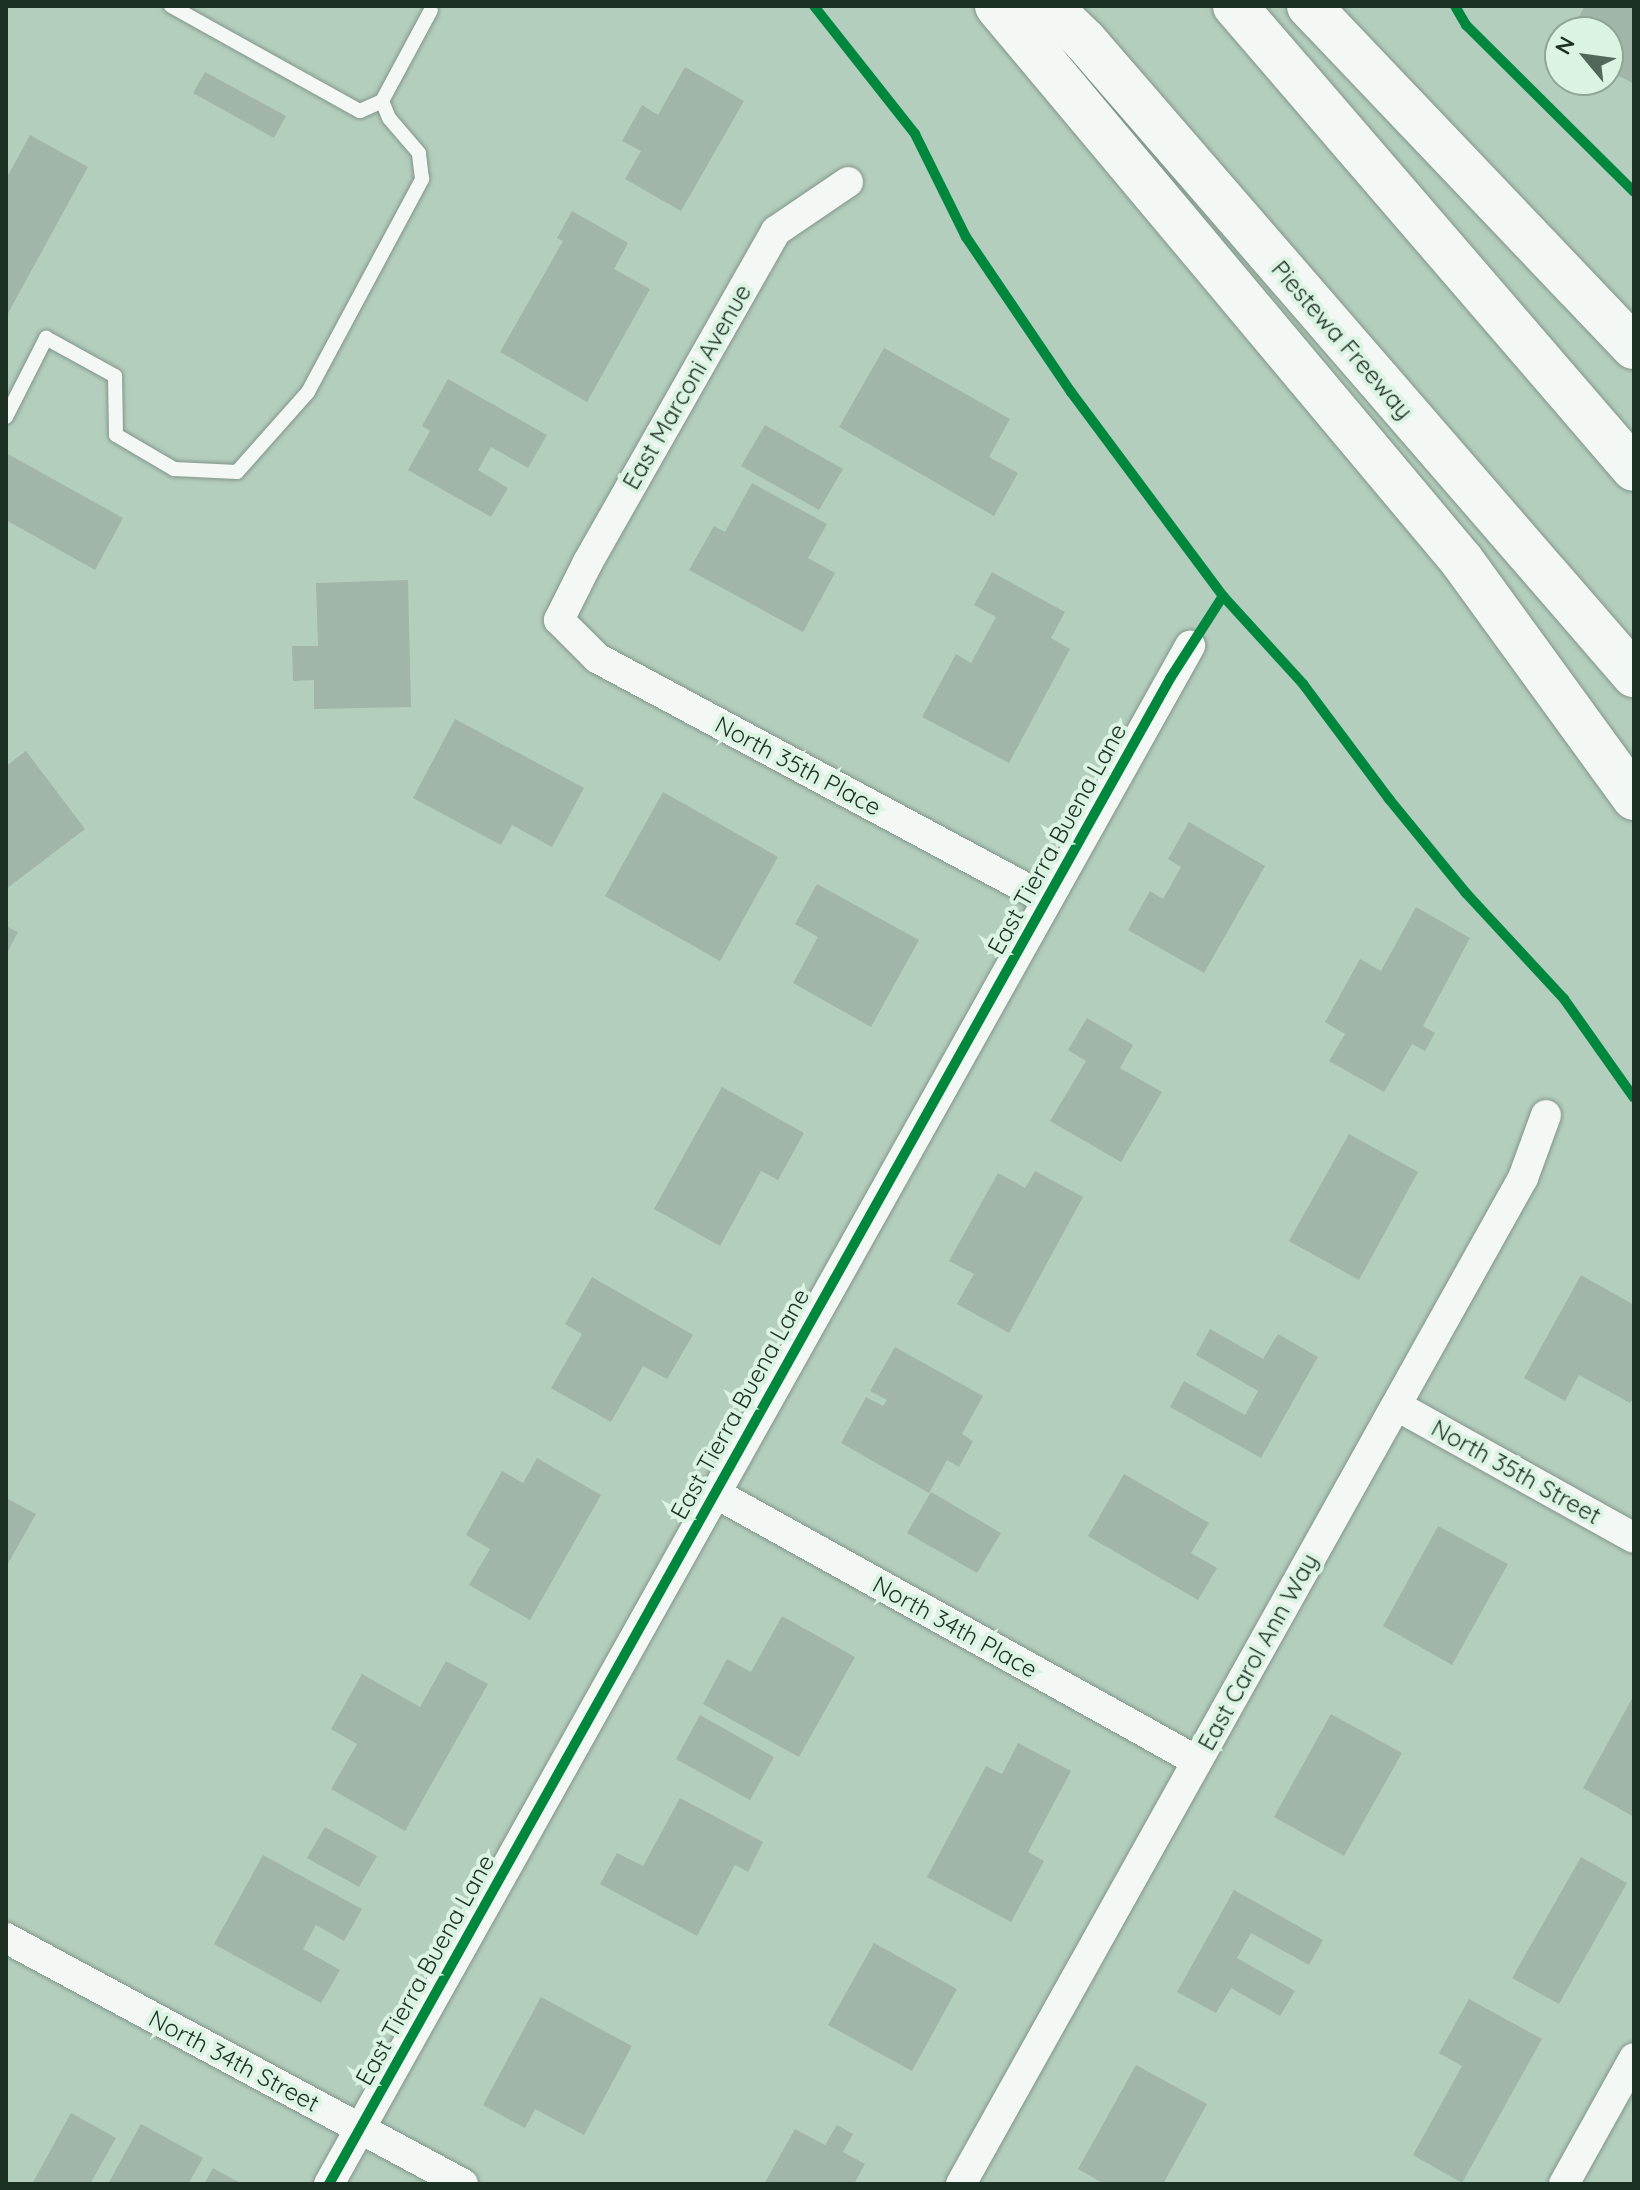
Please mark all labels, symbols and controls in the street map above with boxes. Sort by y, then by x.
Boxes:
north arrow [1544,16,1624,96]
text: N [1549,31,1581,59]
street label: Piestewa Freeway [1265,255,1419,425]
street label: East Marconi Avenue [617,279,757,495]
street label: North 35th Place [710,710,886,822]
street label: East Tierra Buena Lane [982,719,1132,959]
street label: East Tierra Buena Lane [665,1284,815,1524]
street label: North 35th Street [1426,1414,1606,1530]
street label: East Carol Ann Way [1192,1549,1324,1755]
street label: North 34th Place [868,1570,1042,1684]
street label: East Tierra Buena Lane [350,1850,500,2090]
street label: North 34th Street [144,2004,324,2118]

